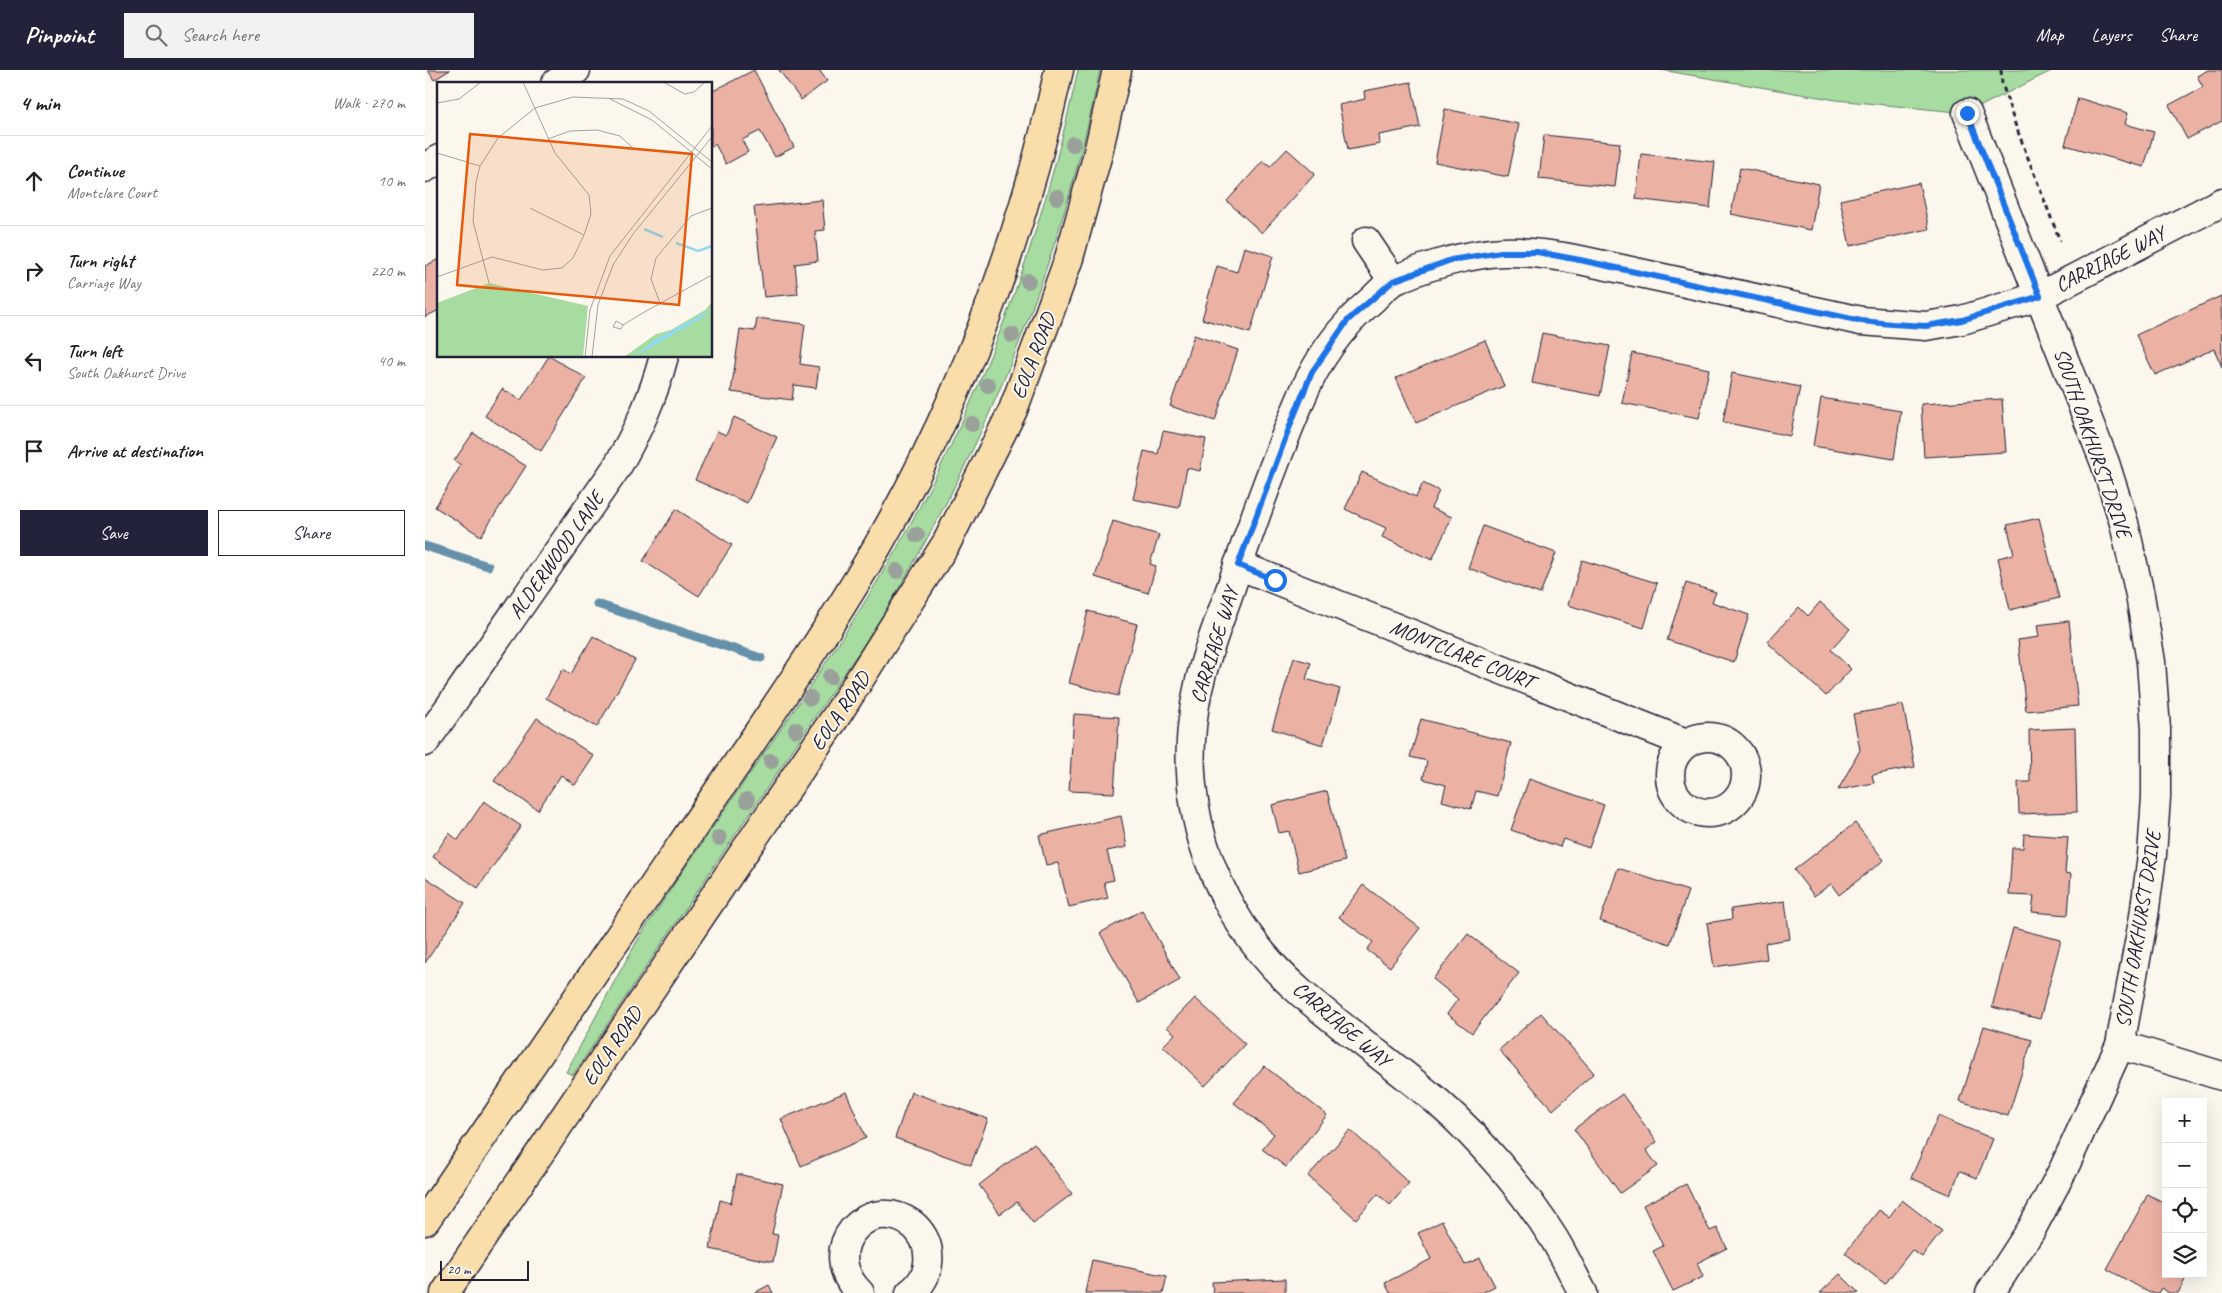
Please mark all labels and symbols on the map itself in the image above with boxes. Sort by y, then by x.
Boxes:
inset map [437,82,713,358]
route end [1956,102,1979,125]
street label: CARRIAGE WAY [2051,219,2172,298]
street label: EOLA ROAD [1005,308,1062,402]
street label: SOUTH OAKHURST DRIVE [2048,345,2138,544]
street label: ALDERWOOD LANE [502,484,611,624]
route start [1264,569,1287,592]
street label: CARRIAGE WAY [1184,581,1245,706]
street label: MONTCLARE COURT [1386,613,1543,697]
street label: EOLA ROAD [804,665,877,755]
street label: SOUTH OAKHURST DRIVE [2110,826,2167,1029]
street label: CARRIAGE WAY [1288,975,1399,1075]
street label: EOLA ROAD [576,1000,649,1090]
scale bar [440,1258,529,1281]

